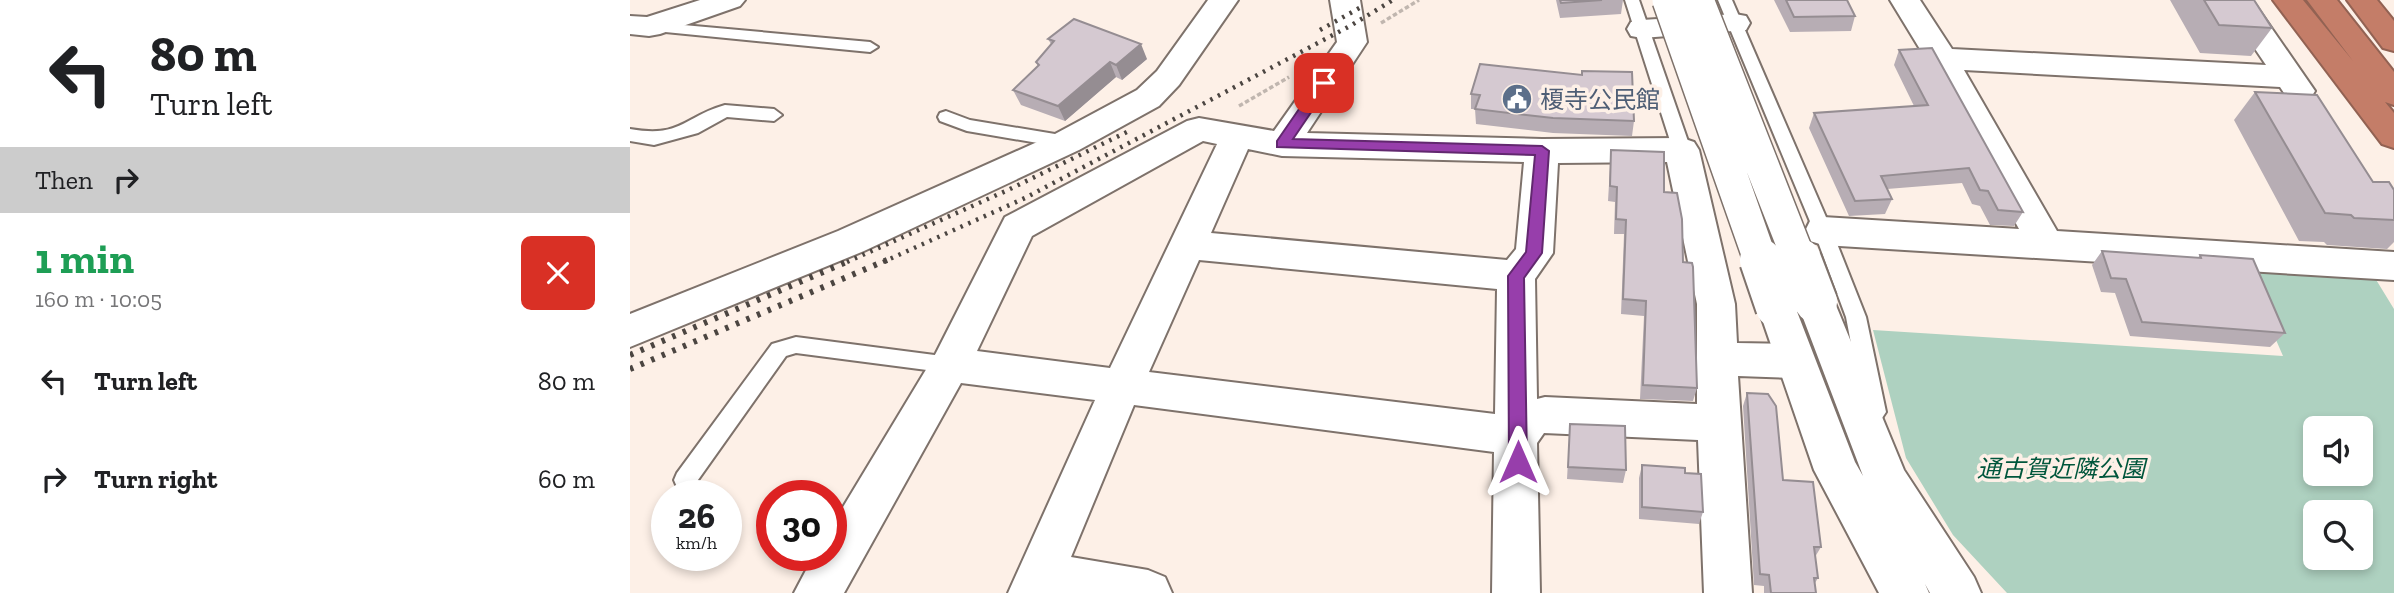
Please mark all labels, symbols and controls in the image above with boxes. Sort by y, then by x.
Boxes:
text: 80 m [150,25,257,84]
icon: left [35,28,126,119]
pin [1294,53,1354,113]
icon: arrive [1305,64,1343,102]
public building icon: 榎寺公民館 [1500,82,1534,116]
text: Turn left [150,85,272,123]
place label: 榎寺公民館 [1540,85,1660,114]
icon: right [107,161,145,199]
text: Then [35,164,93,196]
text: 1 min [35,233,134,284]
button: close [521,236,595,310]
text: 160 m · 10:05 [35,285,162,313]
icon: left [35,362,73,400]
text: Turn left [94,365,197,397]
text: 80 m [538,365,595,397]
map controls [2303,416,2373,570]
button: sound [2303,416,2373,486]
position arrow [1481,425,1555,499]
park label: 通古賀近隣公園 [1977,454,2148,483]
icon: right [35,460,73,498]
text: Turn right [94,463,217,495]
text: 60 m [538,463,595,495]
speed limit sign: 30 [756,480,847,571]
text: 26 [678,495,715,537]
button: search [2303,500,2373,570]
text: km/h [676,532,717,554]

